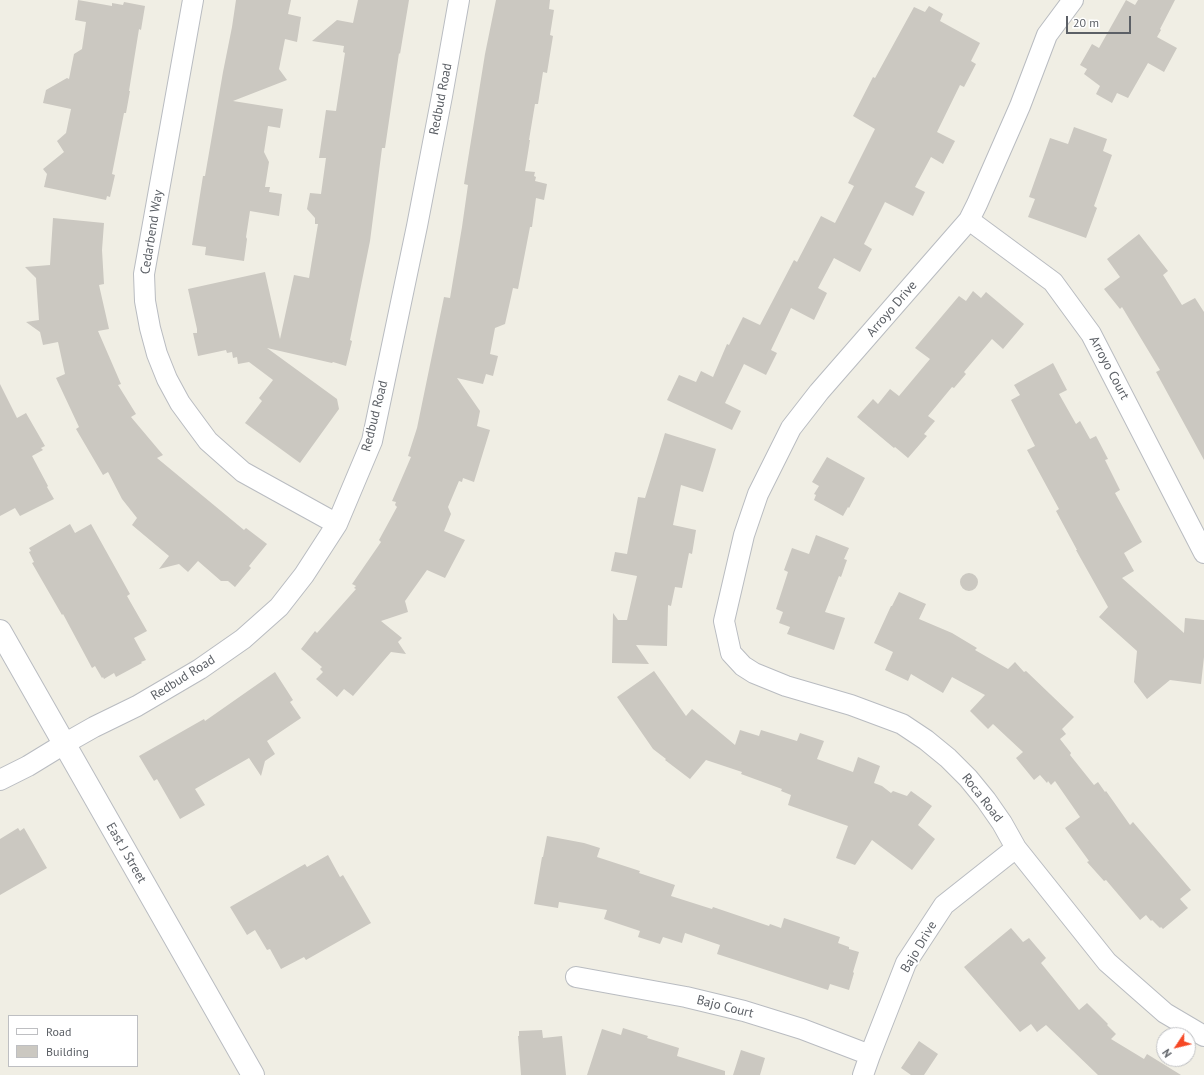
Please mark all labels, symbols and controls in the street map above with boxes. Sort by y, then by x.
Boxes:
scale bar [1068,8,1133,34]
text: 20 m [1073,15,1099,30]
street label: Redbud Road [426,62,456,136]
street label: Cedarbend Way [138,189,166,275]
street label: Arroyo Drive [864,278,920,340]
street label: Arroyo Court [1086,334,1132,402]
street label: Redbud Road [359,379,391,453]
street label: Redbud Road [148,652,218,704]
street label: Roca Road [958,771,1006,825]
street label: East J Street [102,820,150,886]
street label: Bajo Drive [898,919,940,975]
street label: Bajo Court [695,992,755,1022]
legend [8,1015,138,1067]
text: Road [46,1024,71,1039]
north arrow [1156,1027,1196,1067]
text: Building [46,1044,89,1059]
text: N [1159,1046,1175,1060]

